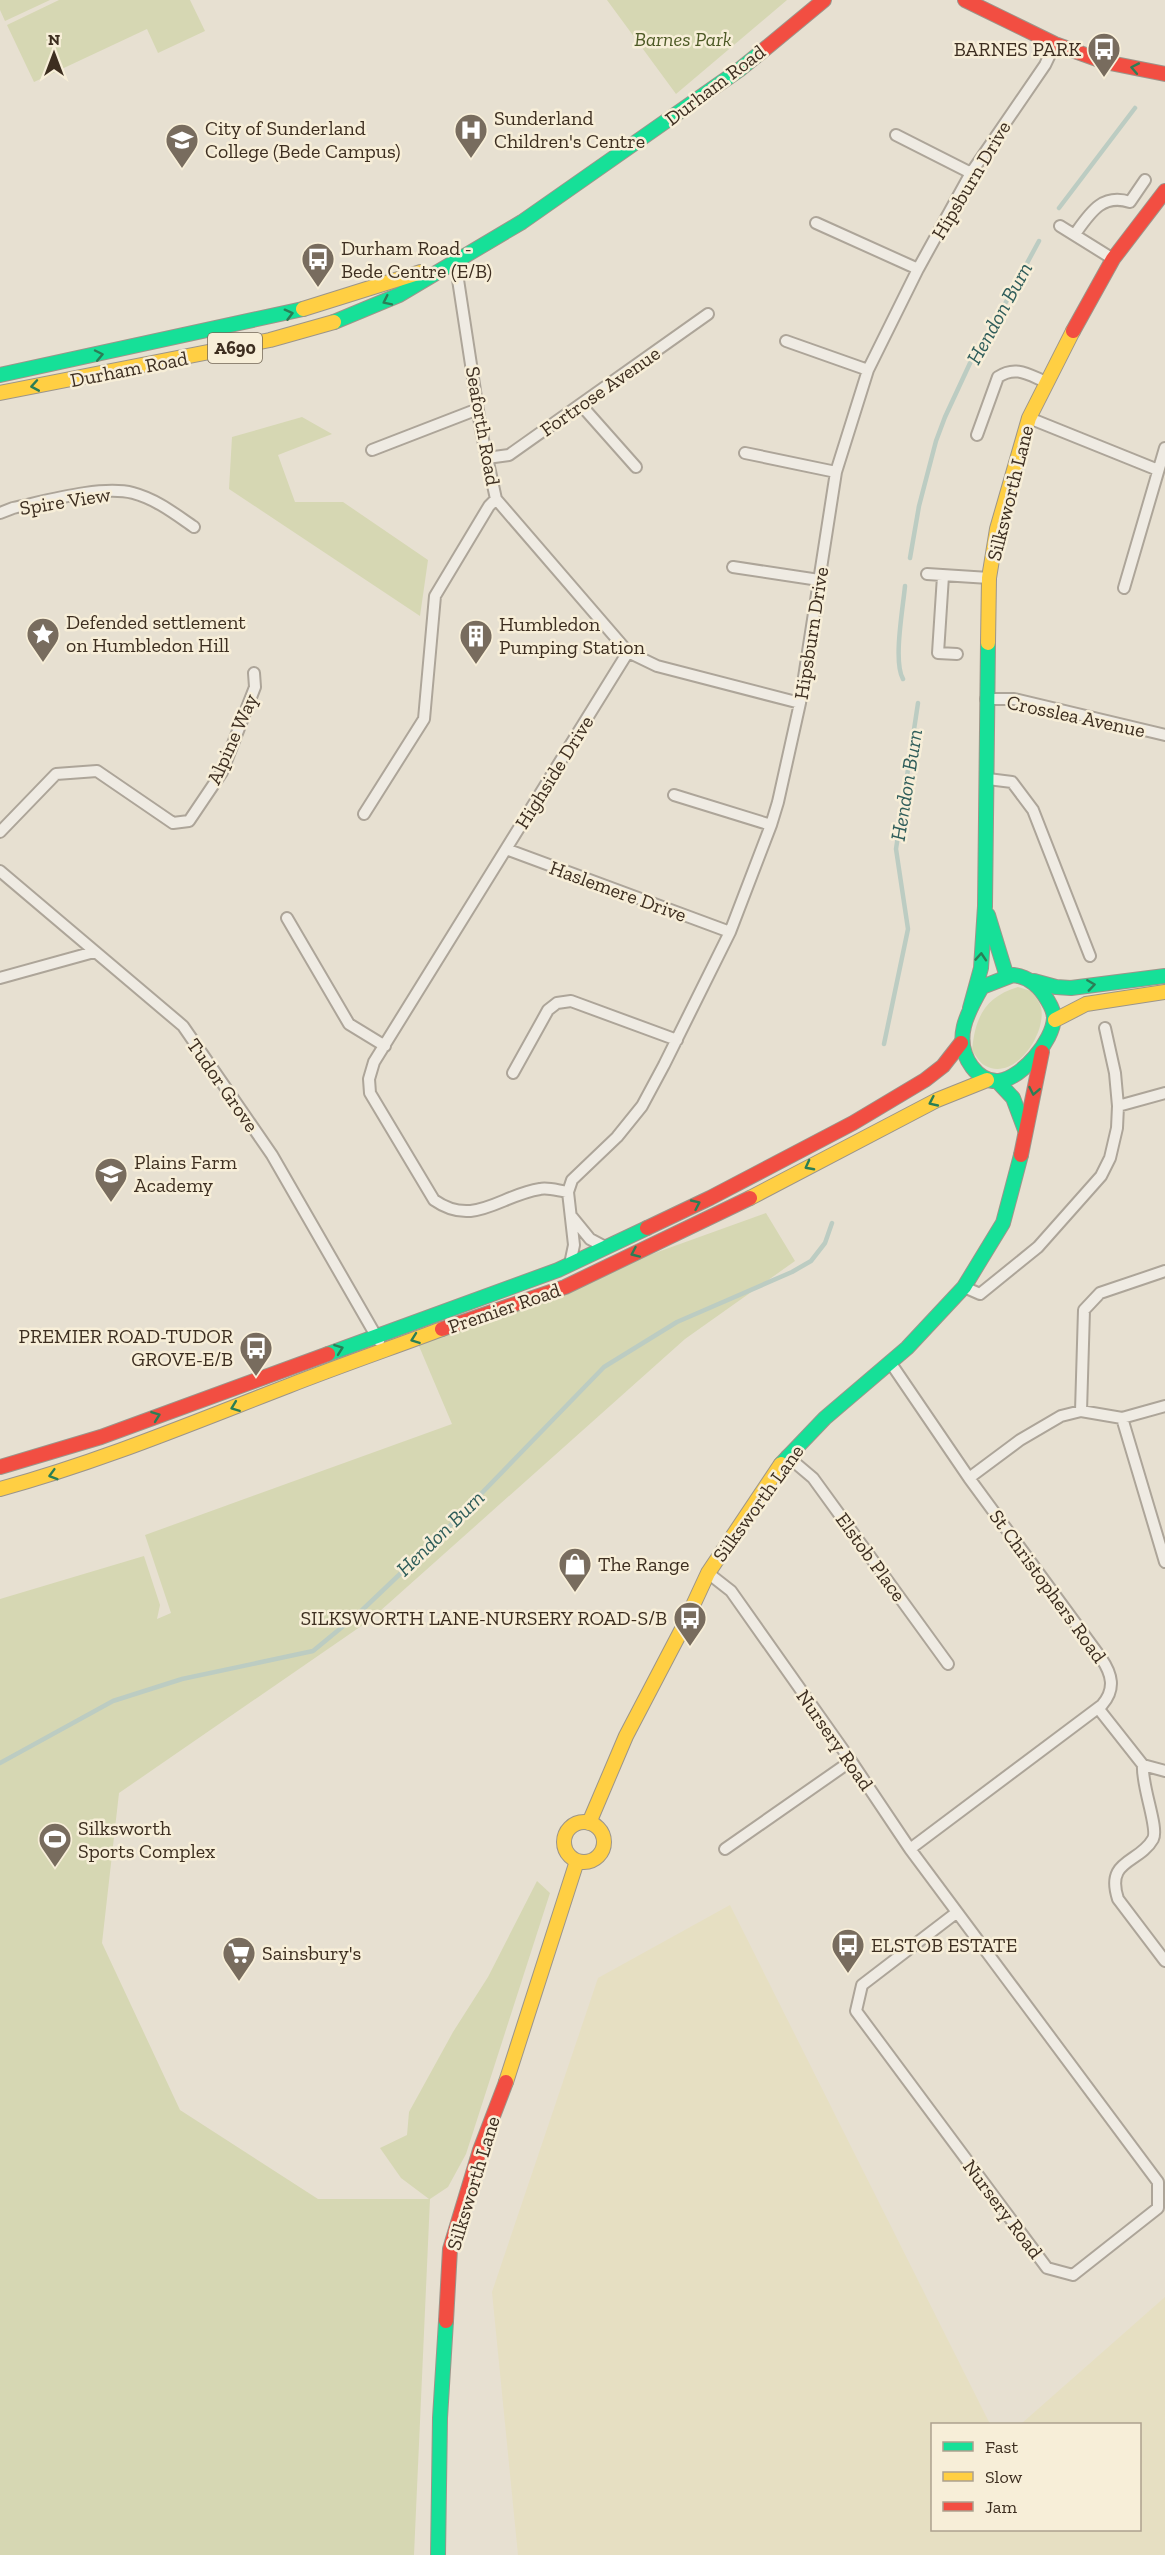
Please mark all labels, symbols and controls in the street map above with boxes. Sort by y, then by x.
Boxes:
north arrow [24,24,84,84]
park label: Barnes Park [634,27,732,51]
text: N [48,30,60,49]
bus stop icon: BARNES PARK [1086,31,1122,78]
place label: BARNES PARK [954,37,1081,61]
street label: Durham Road [660,40,770,130]
one-way arrow [1130,62,1140,75]
place label: Sunderland Children's Centre [494,106,645,153]
hospital icon: Sunderland Children's Centre [453,112,489,159]
place label: City of Sunderland College (Bede Campus) [205,116,401,163]
street label: Hipsburn Drive [926,116,1016,244]
school or university icon: City of Sunderland College (Bede Campus) [164,122,200,169]
place label: Durham Road - Bede Centre (E/B) [341,236,492,283]
bus stop icon: Durham Road - Bede Centre (E/B) [300,241,336,288]
water label: Hendon Burn [961,258,1037,368]
one-way arrow [382,293,393,305]
one-way arrow [284,308,294,321]
road number: A690 [208,333,262,363]
street label: Fortrose Avenue [535,341,665,441]
street label: Durham Road [68,346,190,392]
one-way arrow [93,349,103,362]
street label: Seaforth Road [461,365,505,487]
one-way arrow [30,379,40,392]
street label: Silksworth Lane [982,423,1038,563]
street label: Spire View [18,482,113,520]
street label: Hipsburn Drive [789,565,833,701]
place label: Defended settlement on Humbledon Hill [66,610,246,657]
place label: Humbledon Pumping Station [499,612,646,659]
place icon: Defended settlement on Humbledon Hill [25,616,61,663]
building icon: Humbledon Pumping Station [458,618,494,665]
street label: Alpine Way [201,689,263,788]
street label: Crosslea Avenue [1005,690,1147,742]
street label: Highside Drive [510,711,598,833]
water label: Hendon Burn [885,727,927,843]
street label: Haslemere Drive [546,855,690,927]
one-way arrow [975,953,988,962]
one-way arrow [1087,979,1096,991]
street label: Tudor Grove [182,1034,264,1136]
one-way arrow [1028,1086,1041,1096]
one-way arrow [929,1095,940,1107]
place label: Plains Farm Academy [134,1150,238,1197]
school or university icon: Plains Farm Academy [93,1156,129,1203]
one-way arrow [805,1159,816,1170]
one-way arrow [690,1200,701,1212]
one-way arrow [630,1246,641,1258]
street label: Premier Road [445,1278,563,1338]
place label: PREMIER ROAD-TUDOR GROVE-E/B [19,1324,234,1371]
bus stop icon: PREMIER ROAD-TUDOR GROVE-E/B [238,1330,274,1377]
one-way arrow [410,1332,420,1345]
one-way arrow [333,1343,344,1356]
one-way arrow [230,1399,241,1412]
one-way arrow [150,1411,161,1424]
street label: Silksworth Lane [707,1440,809,1566]
one-way arrow [48,1468,59,1480]
water label: Hendon Burn [391,1485,489,1581]
street label: St Christophers Road [984,1505,1112,1667]
street label: Elstob Place [831,1508,911,1606]
shop icon: The Range [557,1546,593,1593]
place label: The Range [598,1552,689,1576]
bus stop icon: SILKSWORTH LANE-NURSERY ROAD-S/B [672,1600,708,1647]
place label: SILKSWORTH LANE-NURSERY ROAD-S/B [300,1606,667,1630]
street label: Nursery Road [791,1685,879,1795]
place label: Silksworth Sports Complex [78,1816,215,1863]
sports icon: Silksworth Sports Complex [37,1821,73,1868]
bus stop icon: ELSTOB ESTATE [830,1927,866,1974]
place label: ELSTOB ESTATE [871,1933,1017,1957]
supermarket icon: Sainsbury's [221,1935,257,1982]
place label: Sainsbury's [262,1941,361,1965]
street label: Silksworth Lane [441,2113,505,2253]
street label: Nursery Road [958,2155,1048,2263]
legend [931,2423,1141,2531]
text: Fast [985,2436,1018,2458]
text: Slow [985,2466,1022,2488]
text: Jam [985,2496,1017,2518]

